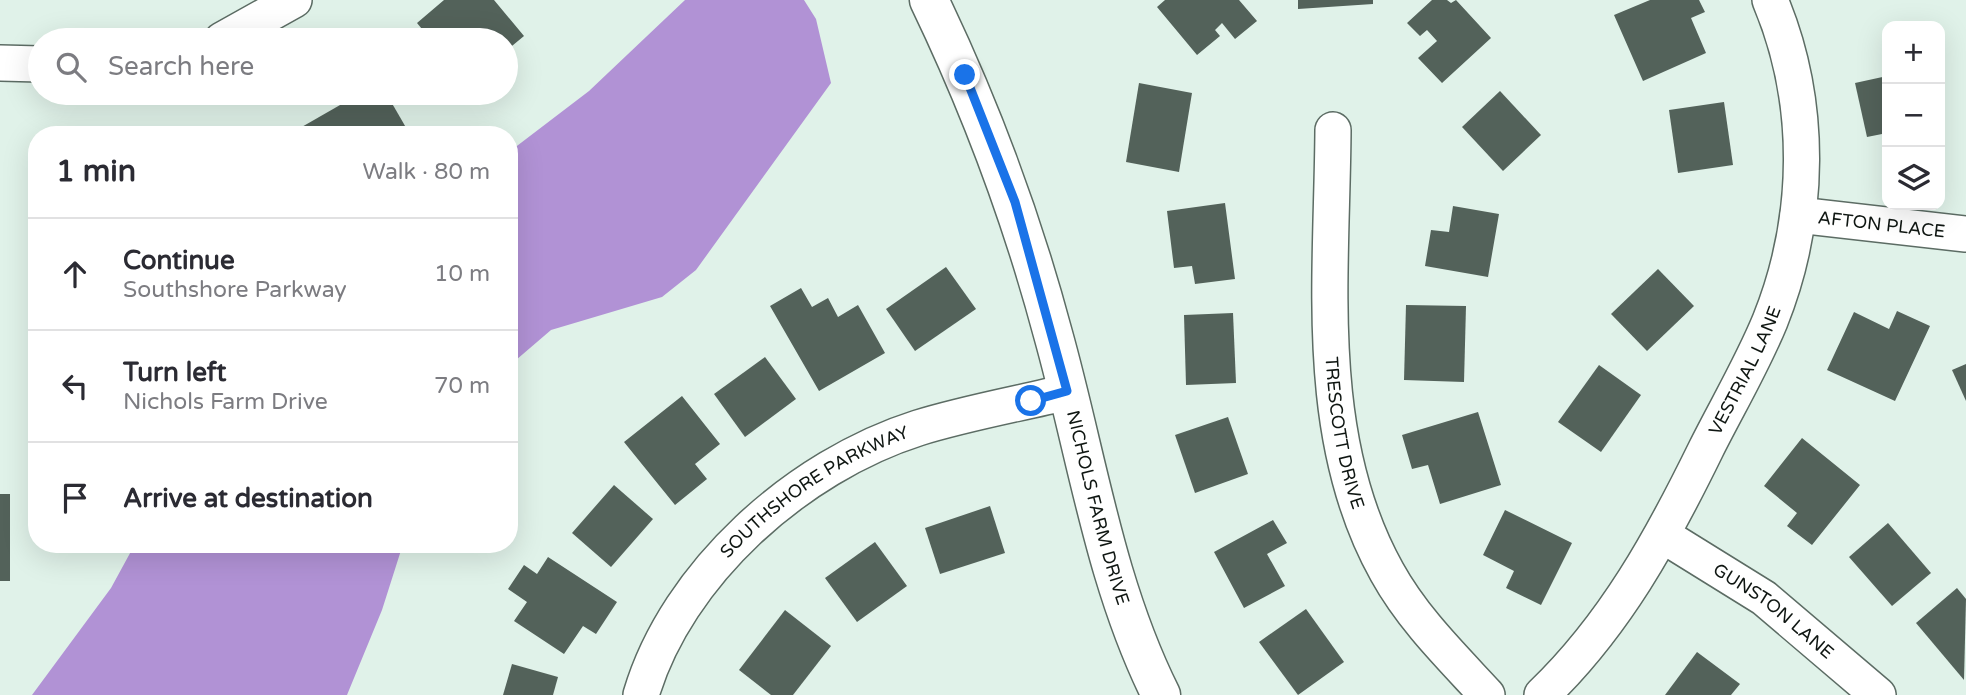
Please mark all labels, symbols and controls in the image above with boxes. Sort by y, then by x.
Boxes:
map controls [1882,21,1945,210]
button: + [1882,21,1945,84]
search box [28,28,518,105]
icon: search [52,48,90,86]
text: Search here [108,51,254,82]
route end [949,59,980,90]
button: − [1882,84,1945,147]
button: layers [1882,147,1945,210]
text: 1 min [56,153,136,190]
text: Walk · 80 m [363,158,490,186]
street label: AFTON PLACE [1817,206,1946,243]
text: Continue [123,245,235,276]
icon: ahead [56,255,94,293]
text: 10 m [434,260,490,288]
text: Southshore Parkway [123,276,347,304]
street label: VESTRIAL LANE [1704,303,1786,439]
street label: TRESCOTT DRIVE [1321,356,1369,512]
text: Turn left [123,357,226,388]
icon: left [56,367,94,405]
text: 70 m [434,372,490,400]
route start [1015,385,1046,416]
text: Nichols Farm Drive [123,388,328,416]
street label: NICHOLS FARM DRIVE [1062,408,1134,608]
street label: SOUTHSHORE PARKWAY [715,421,912,562]
icon: arrive [56,479,94,517]
text: Arrive at destination [123,483,373,514]
street label: GUNSTON LANE [1709,558,1838,664]

